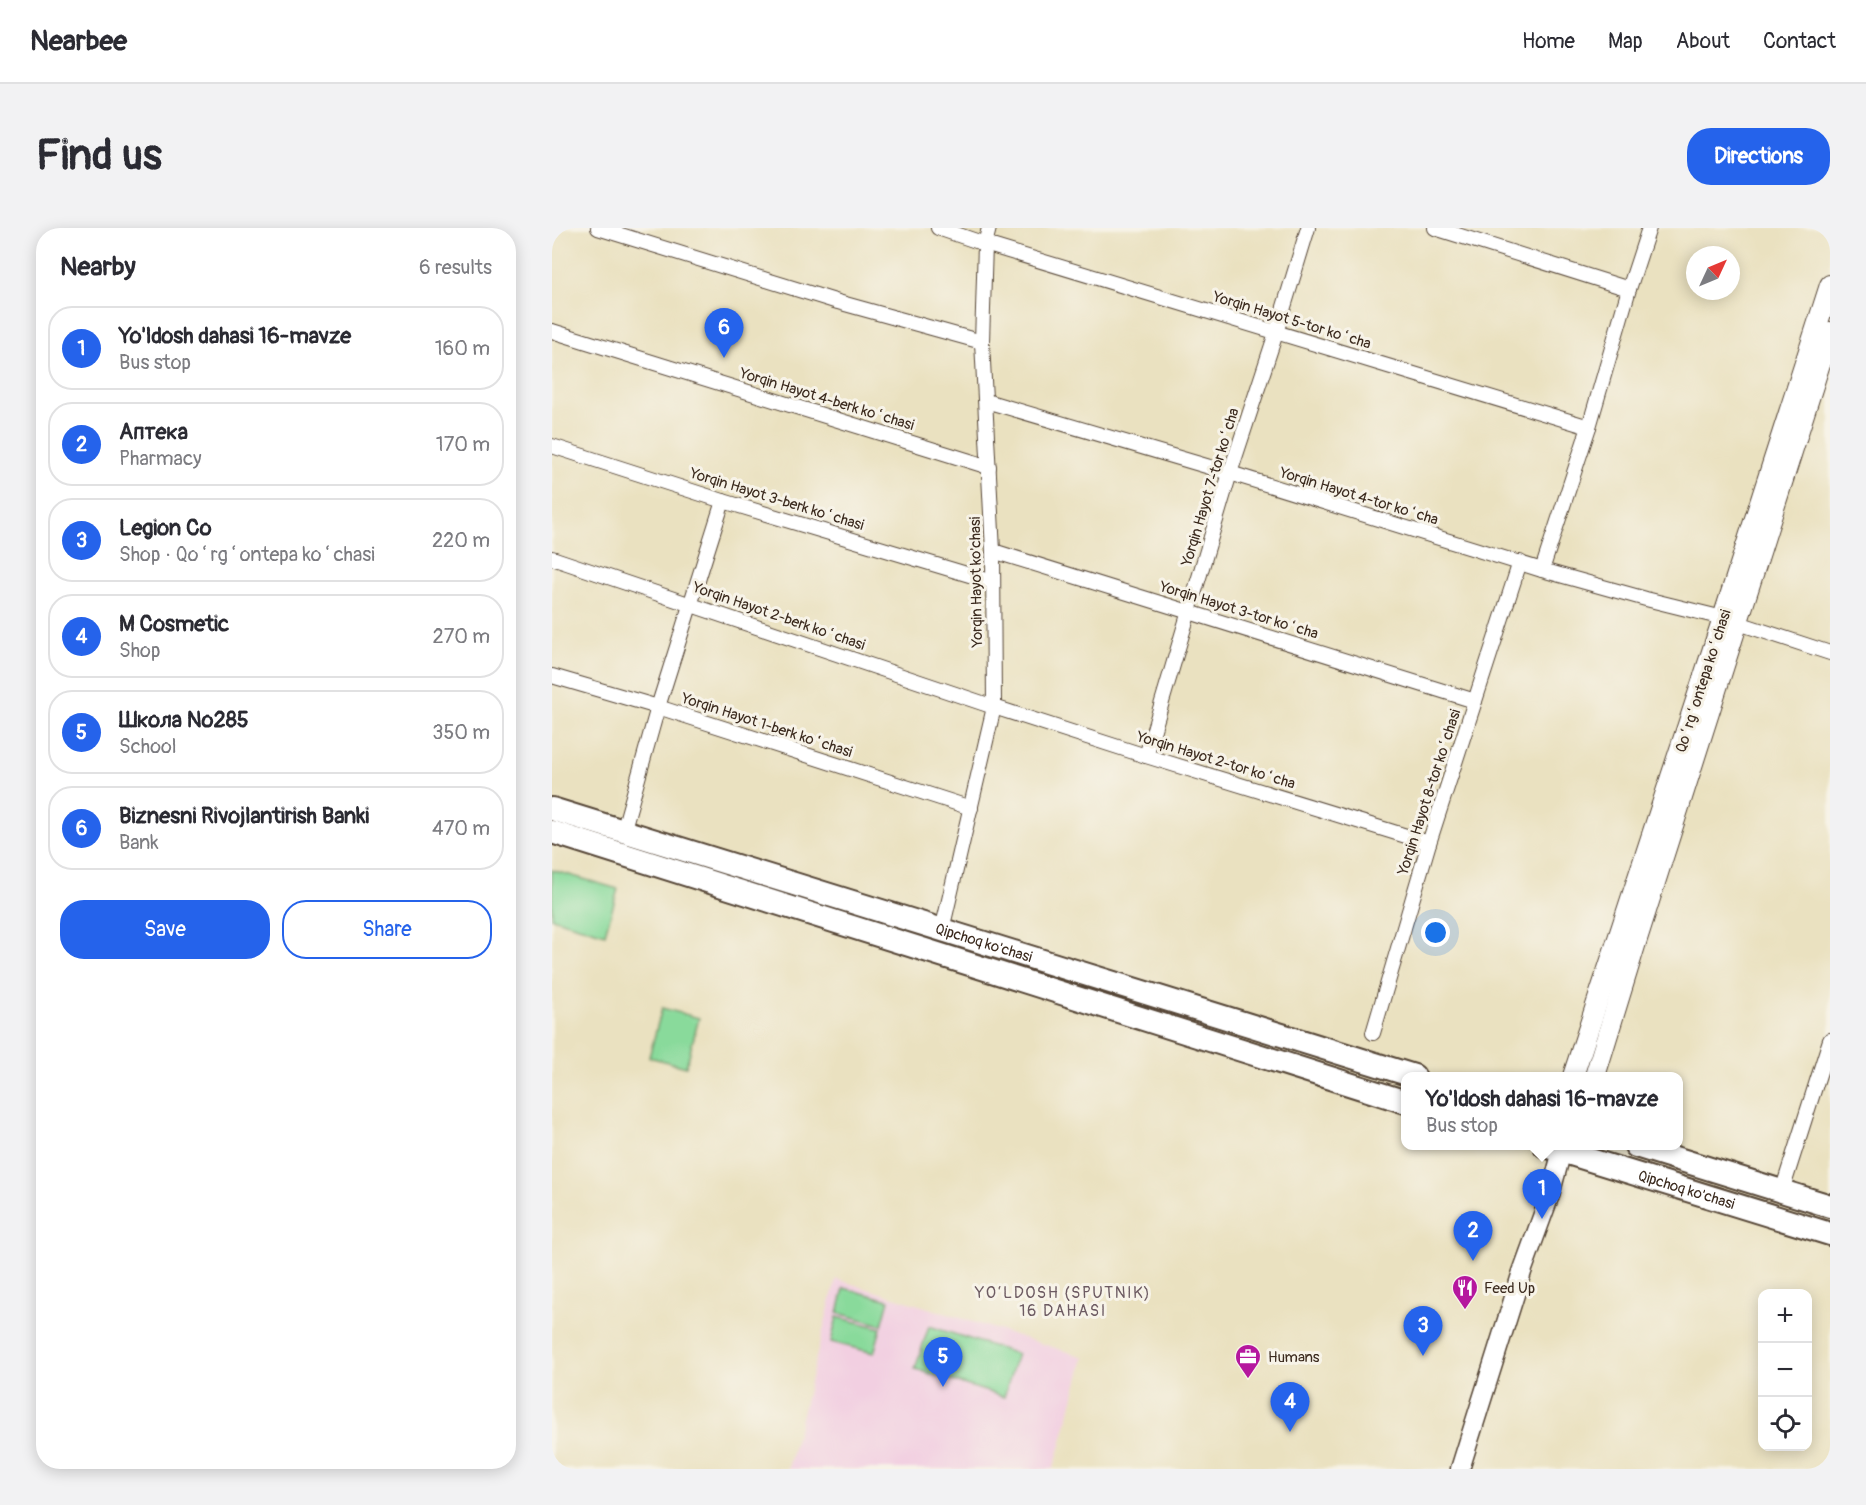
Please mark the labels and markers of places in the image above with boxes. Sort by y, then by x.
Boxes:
pin: 6 [704,308,744,358]
pin: 1 [1522,1170,1562,1219]
pin: 2 [1454,1212,1492,1261]
restaurant icon: Feed Up [1450,1273,1480,1311]
place label: Feed Up [1484,1279,1535,1298]
pin: 3 [1404,1306,1442,1356]
pin: 5 [924,1338,962,1387]
office icon: Humans [1233,1342,1263,1380]
place label: Humans [1268,1348,1320,1367]
pin: 4 [1270,1382,1310,1432]

